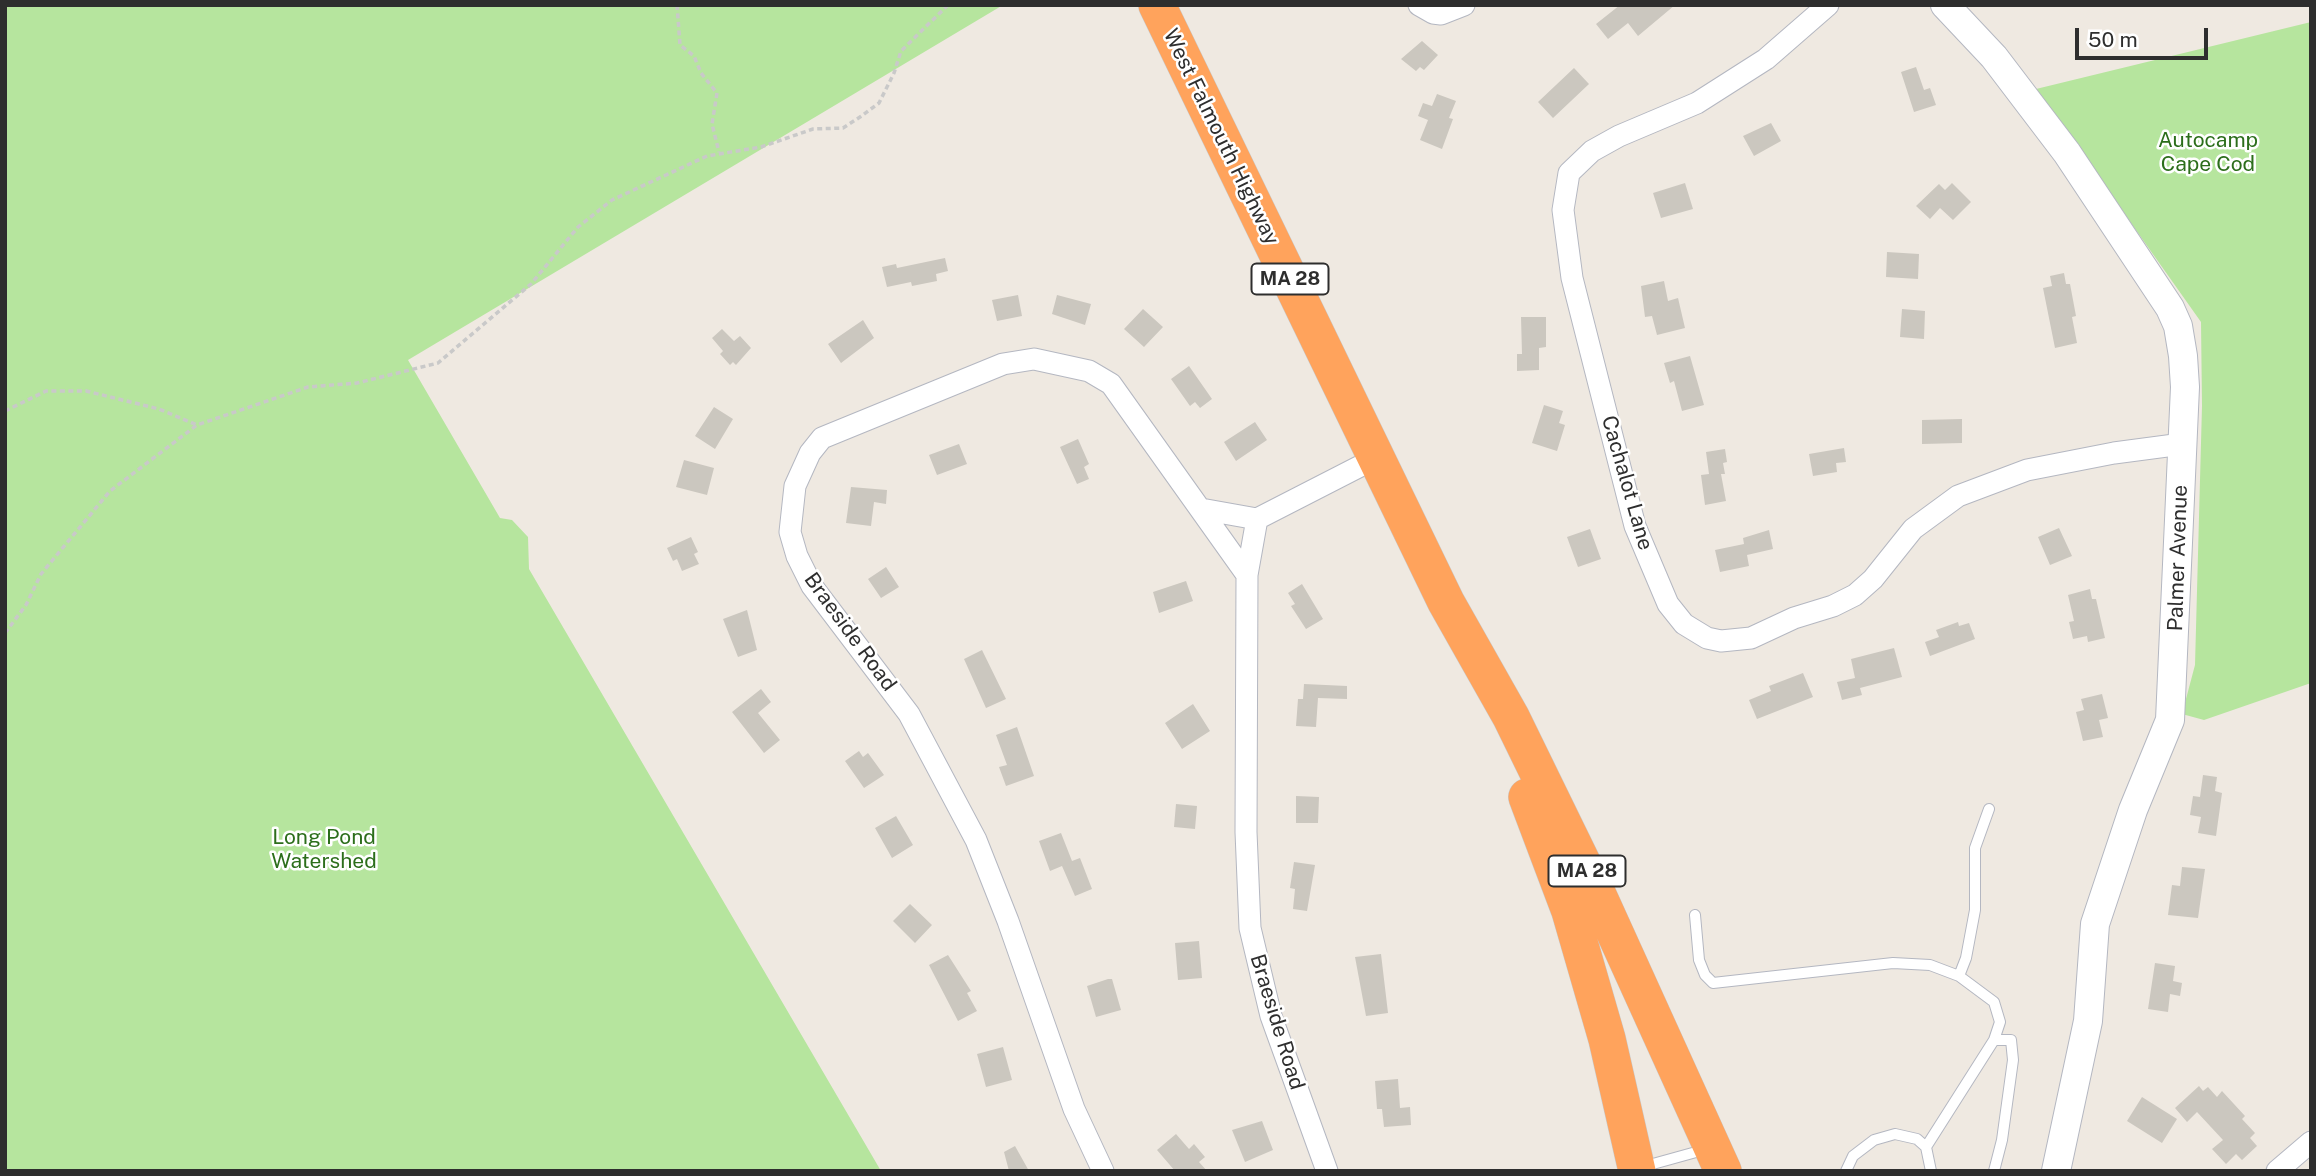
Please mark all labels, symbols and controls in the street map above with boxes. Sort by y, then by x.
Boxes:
scale bar [2078,14,2211,58]
street label: West Falmouth Highway [1158,25,1284,249]
text: 50 m [2088,27,2138,52]
park label: Autocamp Cape Cod [2158,128,2258,178]
road number: MA 28 [1252,264,1328,294]
street label: Cachalot Lane [1596,413,1658,553]
street label: Palmer Avenue [2163,484,2193,632]
street label: Braeside Road [799,568,901,696]
park label: Long Pond Watershed [271,825,377,875]
road number: MA 28 [1548,856,1626,886]
street label: Braeside Road [1244,951,1310,1093]

